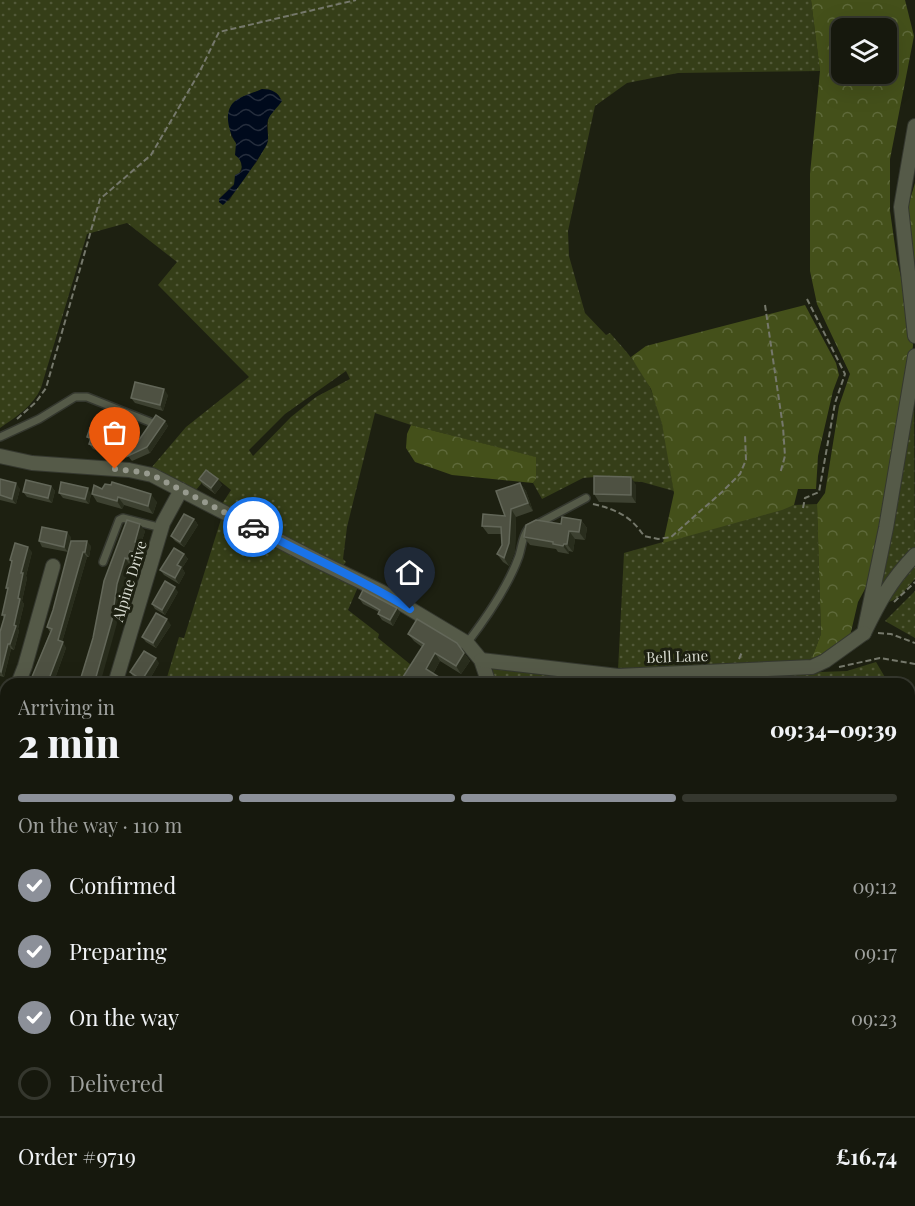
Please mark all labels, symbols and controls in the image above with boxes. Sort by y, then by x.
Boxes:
map controls [831,18,897,84]
button: layers [831,18,897,84]
pin [89,407,140,469]
icon: bag [98,416,131,449]
courier [223,497,283,557]
icon: car [237,511,270,544]
street label: Alpine Drive [107,538,151,625]
pin [384,547,435,609]
icon: home [393,556,426,589]
street label: Bell Lane [646,645,708,667]
text: Arriving in [18,693,115,720]
text: 09:34–09:39 [770,714,897,744]
text: 2 min [18,716,120,768]
text: On the way · 110 m [18,811,182,838]
icon: check [18,869,51,902]
text: Confirmed [69,870,176,900]
text: 09:12 [853,872,897,899]
icon: check [18,935,51,968]
text: Preparing [69,936,167,966]
text: 09:17 [854,938,897,965]
icon: check [18,1001,51,1034]
text: On the way [69,1002,179,1032]
text: 09:23 [851,1004,897,1031]
text: Delivered [69,1068,164,1098]
text: Order #9719 [18,1141,136,1171]
text: £16.74 [836,1141,897,1171]

